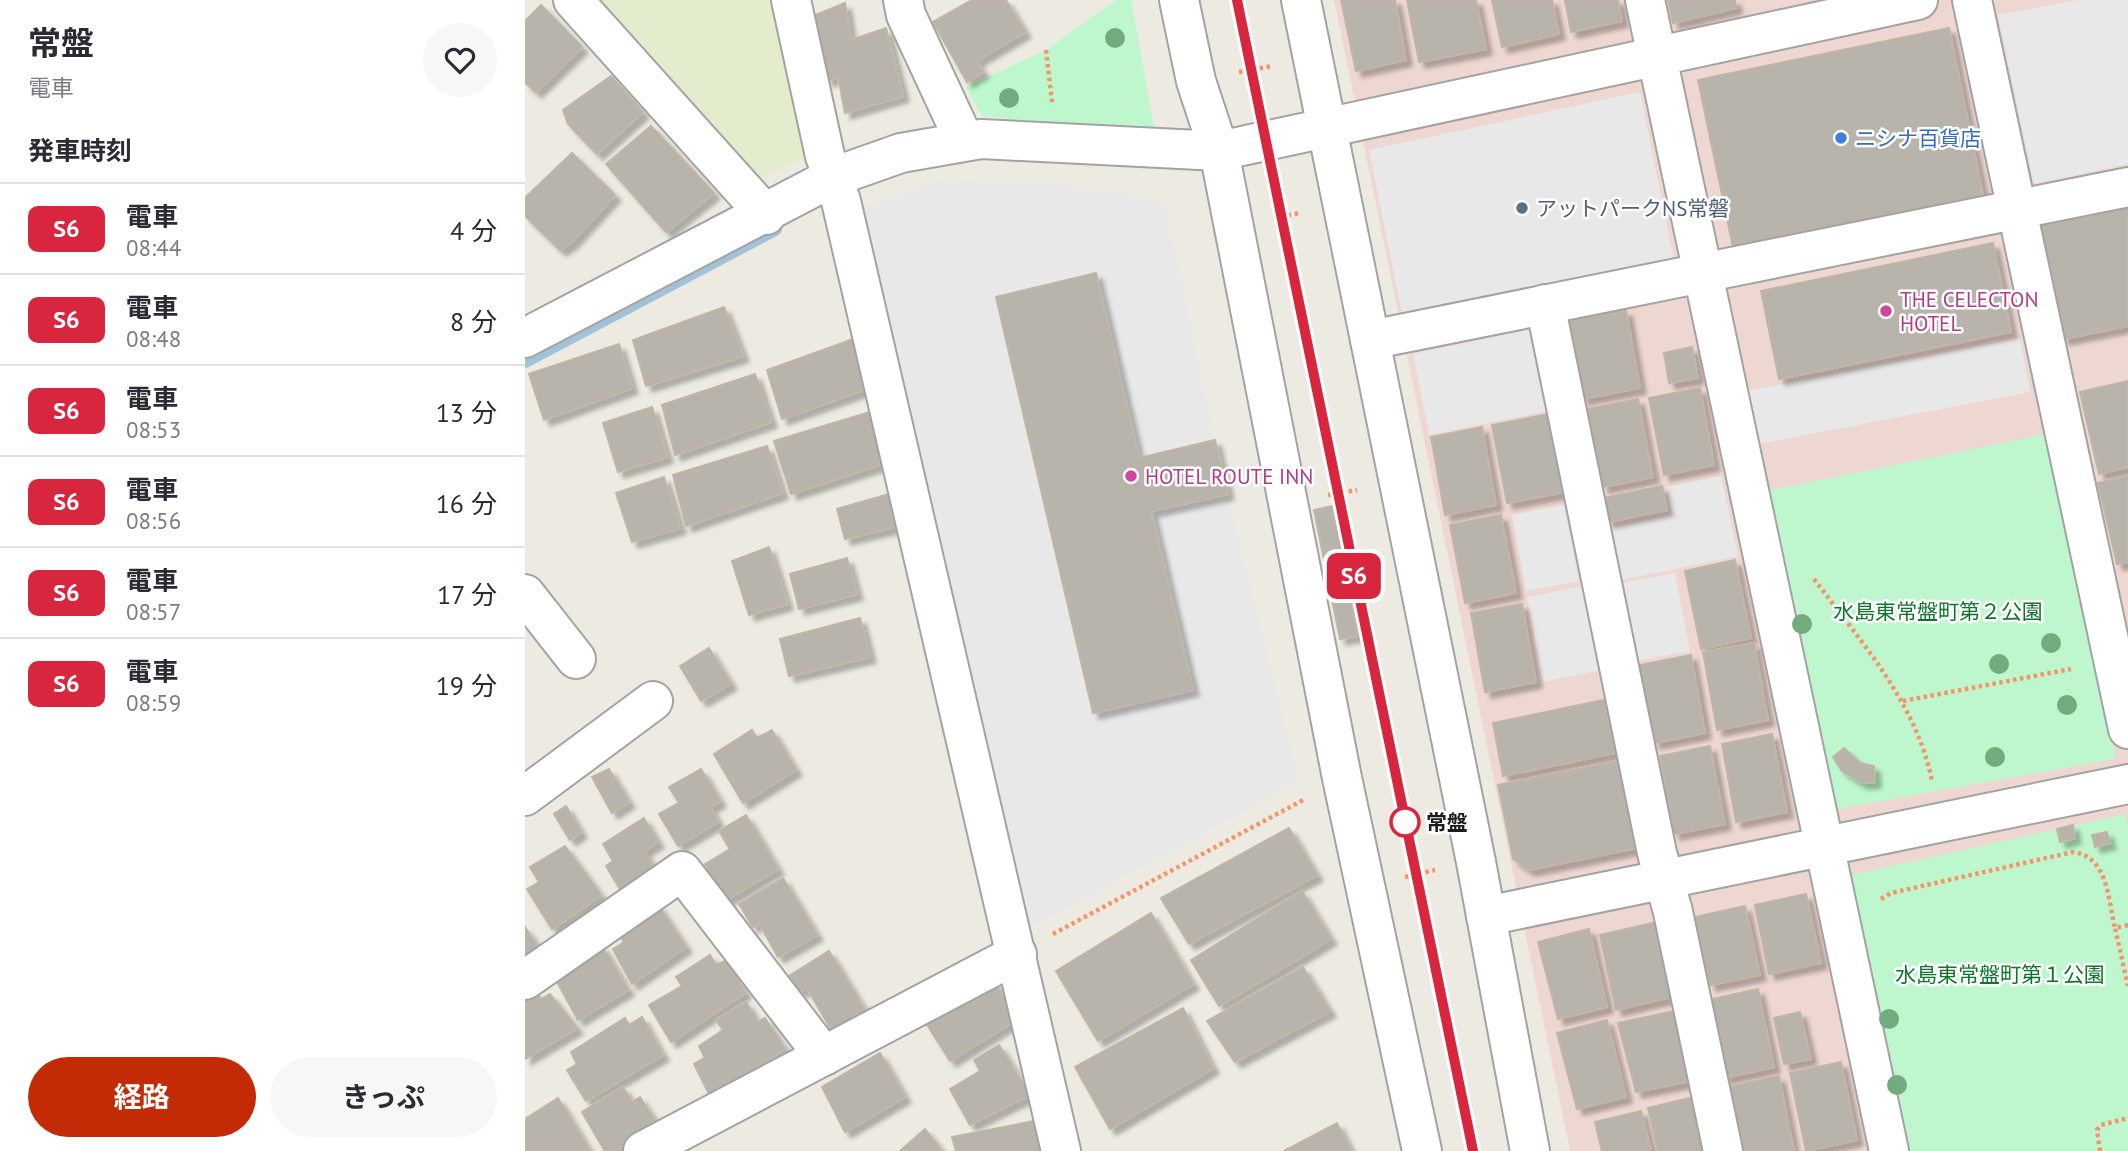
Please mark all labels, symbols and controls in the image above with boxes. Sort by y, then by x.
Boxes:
text: 常盤 [28,21,94,64]
button: heart [423,23,497,97]
text: 電車 [28,73,74,102]
place label: ニシナ百貨店 [1855,125,1981,152]
marker: ニシナ百貨店 [1833,130,1849,146]
text: 発車時刻 [28,134,132,167]
place label: アットパークNS常磐 [1536,195,1729,222]
text: 電車 [126,200,178,233]
marker: アットパークNS常磐 [1514,200,1530,216]
text: S6 [53,213,80,244]
text: 4 分 [450,214,497,247]
text: 08:44 [126,233,181,262]
place label: THE CELECTON HOTEL [1900,286,2039,337]
text: 電車 [126,291,178,324]
marker: THE CELECTON HOTEL [1878,303,1894,319]
text: S6 [53,304,80,335]
text: 8 分 [450,305,497,338]
text: 08:48 [126,324,181,353]
text: 電車 [126,382,178,415]
text: S6 [53,395,80,426]
text: 13 分 [436,396,497,429]
text: 08:53 [126,415,181,444]
place label: HOTEL ROUTE INN [1145,463,1313,490]
marker: HOTEL ROUTE INN [1123,468,1139,484]
text: 電車 [126,473,178,506]
text: S6 [53,486,80,517]
text: 16 分 [436,487,497,520]
text: 08:56 [126,506,181,535]
line badge: S6 [1323,553,1385,599]
text: S6 [1341,560,1367,591]
text: 電車 [126,564,178,597]
text: S6 [53,577,80,608]
text: 17 分 [437,578,497,611]
text: 08:57 [126,597,181,626]
park label: 水島東常盤町第２公園 [1833,598,2043,625]
text: 電車 [126,655,178,688]
text: S6 [53,668,80,699]
text: 19 分 [436,669,497,702]
text: 08:59 [126,688,181,717]
marker: 常盤 [1390,807,1420,837]
place label: 常盤 [1426,809,1468,836]
park label: 水島東常盤町第１公園 [1895,961,2105,988]
button: 経路 [28,1057,256,1137]
button: きっぷ [270,1057,497,1137]

